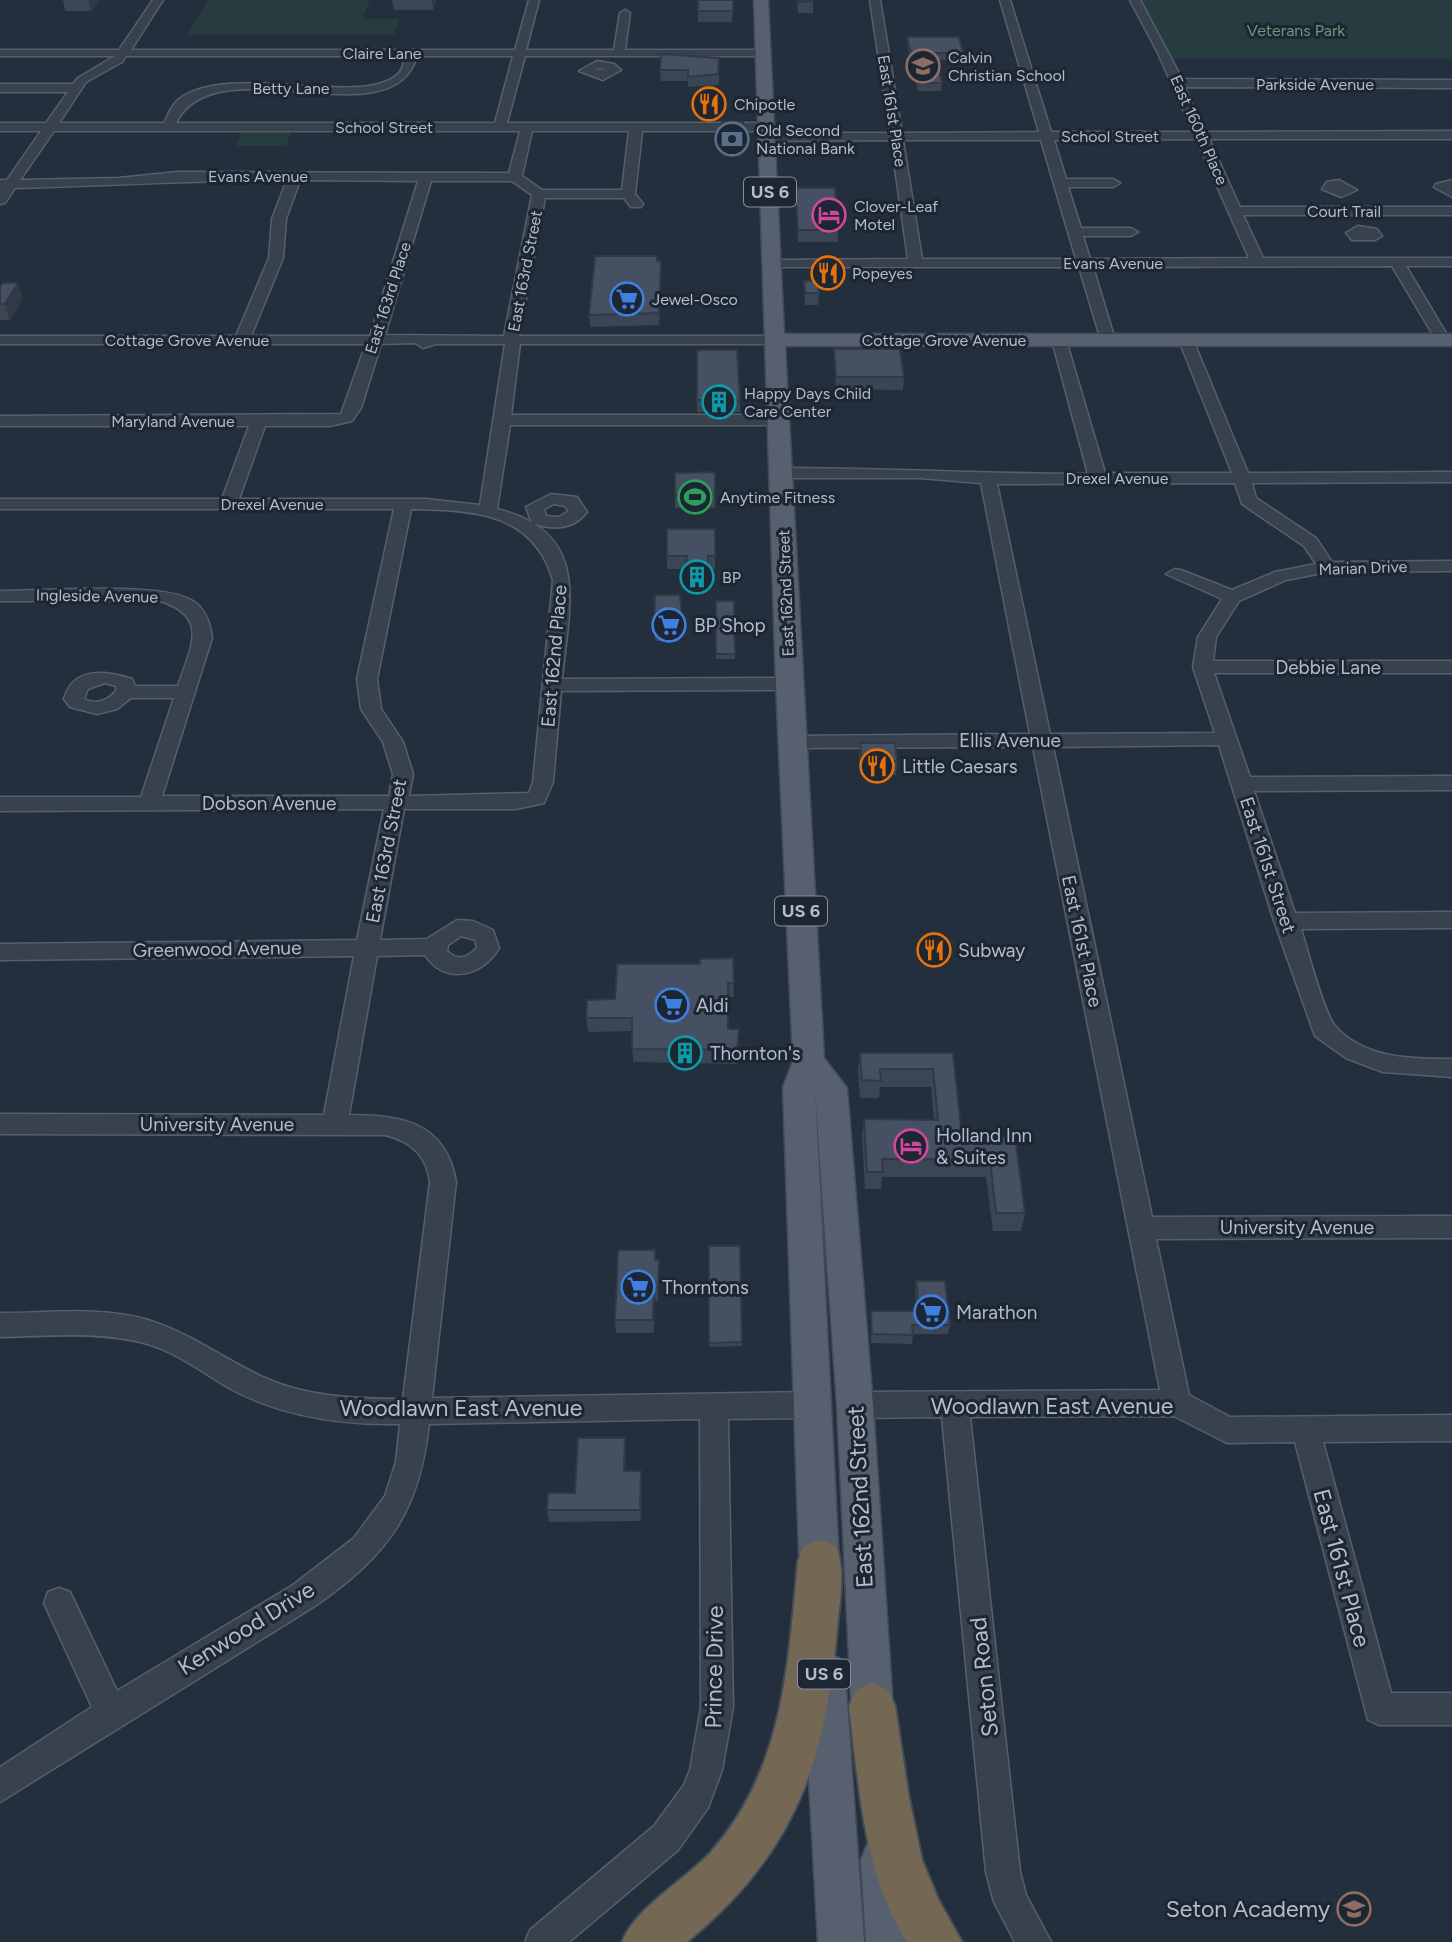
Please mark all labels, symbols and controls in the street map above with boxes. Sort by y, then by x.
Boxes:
park label: Veterans Park [1247,21,1345,40]
street label: Claire Lane [342,44,422,63]
school or university icon: Calvin Christian School [904,47,942,85]
place label: Calvin Christian School [948,48,1065,85]
street label: East 161st Place [874,54,910,169]
street label: East 160th Place [1166,72,1232,188]
street label: Parkside Avenue [1256,75,1374,94]
street label: Betty Lane [252,79,330,98]
restaurant icon: Chipotle [690,85,728,123]
place label: Chipotle [734,95,795,114]
street label: School Street [335,118,433,137]
bank icon: Old Second National Bank [713,120,751,158]
place label: Old Second National Bank [756,121,855,158]
street label: School Street [1061,127,1159,146]
street label: Evans Avenue [208,167,308,186]
road number: US 6 [744,177,796,206]
hotel icon: Clover-Leaf Motel [810,196,848,234]
place label: Clover-Leaf Motel [854,197,938,234]
street label: Court Trail [1307,202,1381,221]
street label: East 163rd Street [504,209,546,333]
street label: East 163rd Place [361,239,415,356]
restaurant icon: Popeyes [809,254,847,292]
street label: Evans Avenue [1063,254,1163,273]
place label: Popeyes [852,264,913,283]
supermarket icon: Jewel-Osco [608,280,646,318]
place label: Jewel-Osco [652,290,738,309]
street label: Cottage Grove Avenue [105,331,270,350]
street label: Cottage Grove Avenue [862,331,1027,350]
building icon: Happy Days Child Care Center [700,383,738,421]
place label: Happy Days Child Care Center [744,384,871,421]
street label: Maryland Avenue [111,412,235,431]
street label: Drexel Avenue [1066,469,1169,488]
sports icon: Anytime Fitness [676,478,714,516]
place label: Anytime Fitness [720,488,835,507]
street label: Drexel Avenue [221,495,324,514]
street label: East 162nd Street [774,529,798,657]
street label: Marian Drive [1318,557,1408,579]
building icon: BP [678,558,716,596]
place label: BP [722,568,741,587]
street label: East 162nd Place [536,584,572,728]
street label: Ingleside Avenue [36,585,159,607]
supermarket icon: BP Shop [650,606,688,644]
place label: BP Shop [694,614,766,637]
street label: Debbie Lane [1275,656,1381,679]
street label: Ellis Avenue [959,729,1061,752]
restaurant icon: Little Caesars [858,747,896,785]
place label: Little Caesars [902,755,1018,778]
street label: East 163rd Street [361,777,411,925]
street label: Dobson Avenue [202,792,336,815]
street label: East 161st Street [1235,794,1301,936]
street label: East 161st Place [1057,873,1107,1009]
road number: US 6 [775,896,827,926]
restaurant icon: Subway [915,931,953,969]
street label: Greenwood Avenue [132,936,302,962]
place label: Subway [958,939,1025,962]
supermarket icon: Aldi [653,986,691,1024]
place label: Aldi [696,994,729,1017]
building icon: Thornton's [666,1034,704,1072]
place label: Thornton's [710,1042,801,1065]
street label: University Avenue [140,1113,294,1136]
place label: Holland Inn & Suites [936,1124,1032,1169]
hotel icon: Holland Inn & Suites [892,1127,930,1165]
street label: University Avenue [1220,1216,1374,1239]
supermarket icon: Thorntons [619,1268,657,1306]
place label: Thorntons [662,1276,749,1299]
supermarket icon: Marathon [912,1293,950,1331]
place label: Marathon [956,1301,1037,1324]
street label: Woodlawn East Avenue [931,1392,1173,1420]
street label: Woodlawn East Avenue [340,1394,582,1422]
street label: East 162nd Street [841,1405,879,1589]
street label: East 161st Place [1307,1486,1377,1650]
street label: Kenwood Drive [172,1575,320,1681]
street label: Prince Drive [699,1605,729,1729]
street label: Seton Road [964,1616,1004,1738]
road number: US 6 [798,1660,850,1688]
school or university icon: Seton Academy [1335,1890,1373,1928]
place label: Seton Academy [1166,1895,1330,1923]

